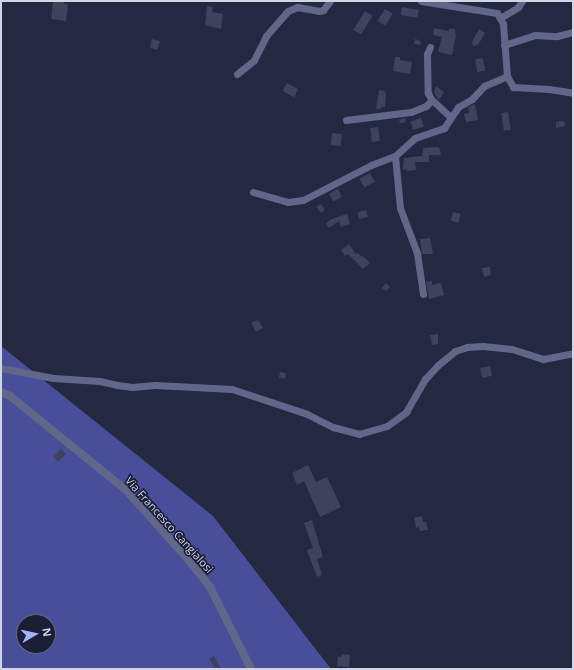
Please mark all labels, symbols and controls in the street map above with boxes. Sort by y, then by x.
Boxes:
street label: Via Francesco Cangialosi [122,474,216,576]
north arrow [16,614,56,654]
text: N [39,627,55,638]

